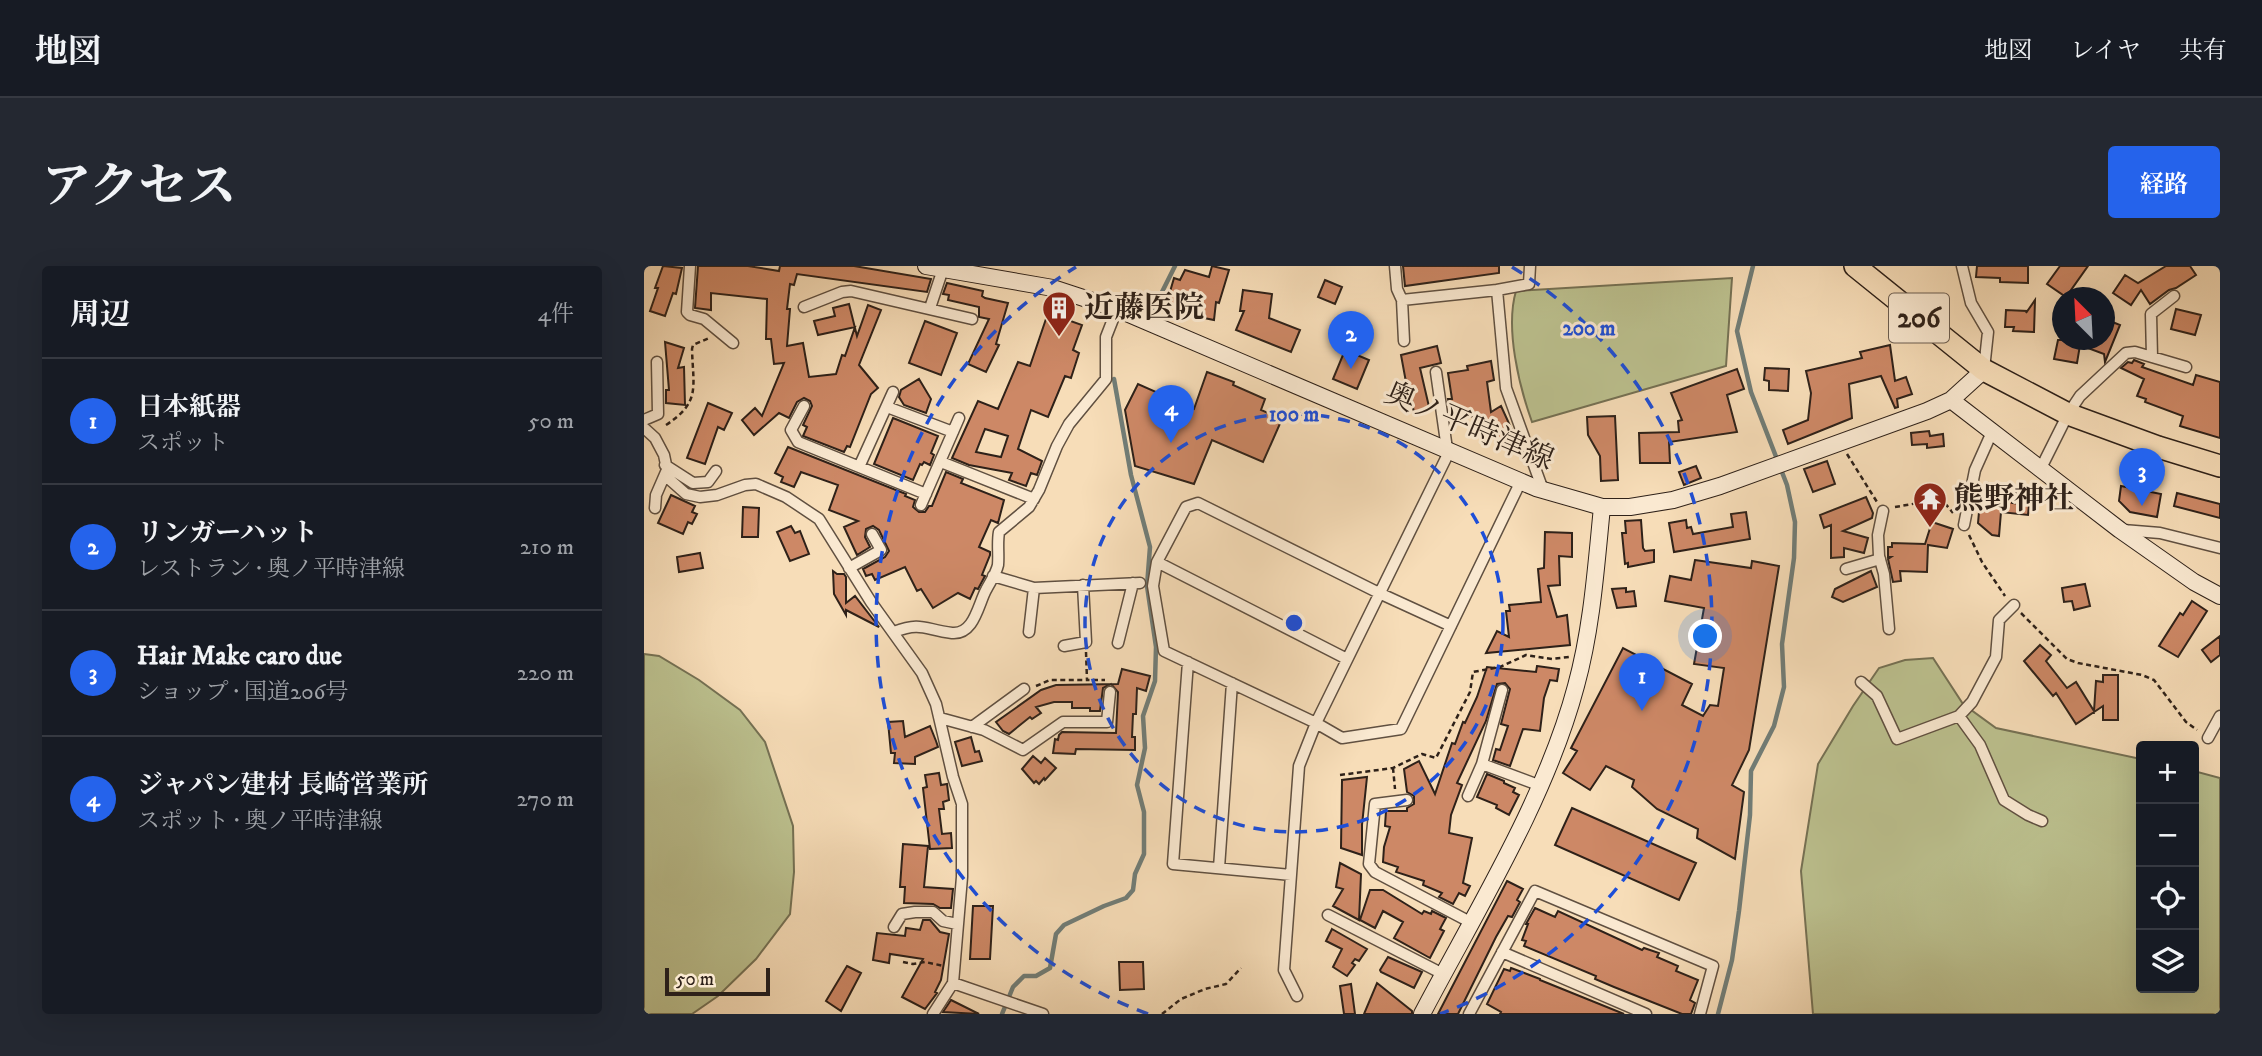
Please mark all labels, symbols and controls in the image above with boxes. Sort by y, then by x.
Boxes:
text: 地図 [35,32,101,73]
text: 地図 [1984,36,2032,66]
text: レイヤ [2070,36,2141,66]
text: 共有 [2179,36,2227,66]
button: 経路 [2108,146,2220,218]
text: アクセス [42,157,237,219]
north arrow [2052,287,2115,350]
building icon: 近藤医院 [1040,289,1078,338]
place label: 近藤医院 [1084,290,1204,327]
road number: 206 [1889,294,1949,342]
text: 周辺 [70,297,130,334]
text: 4件 [538,300,574,329]
pin: 2 [1328,311,1374,369]
text: 200 m [1562,316,1616,342]
street label: 奥ノ平時津線 [1379,375,1559,479]
pin: 4 [1148,385,1194,443]
text: 日本紙器 [137,391,241,424]
text: 100 m [1269,402,1319,428]
text: 1 [89,407,97,436]
text: 50 m [528,407,574,436]
text: スポット [137,429,229,458]
pin: 3 [2119,448,2165,506]
temple icon: 熊野神社 [1911,480,1949,529]
place label: 熊野神社 [1954,481,2074,518]
text: リンガーハット [137,517,318,550]
text: 2 [87,533,99,562]
text: 210 m [520,533,574,562]
text: レストラン · 奥ノ平時津線 [137,555,405,584]
centre of rings [1282,611,1306,635]
your location [1688,619,1722,653]
text: Hair Make caro due [137,640,342,673]
pin: 1 [1619,653,1665,711]
text: 3 [89,659,97,688]
text: 220 m [517,659,574,688]
text: ショップ · 国道206号 [137,678,349,707]
map controls [2136,741,2199,993]
button: + [2136,741,2199,804]
text: ジャパン建材 長崎営業所 [137,769,428,802]
text: 4 [86,785,100,814]
text: 270 m [517,785,574,814]
button: − [2136,804,2199,867]
text: スポット · 奥ノ平時津線 [137,807,382,836]
button: locate [2136,867,2199,930]
button: layers [2136,930,2199,993]
scale bar [665,965,770,997]
text: 50 m [676,968,714,991]

